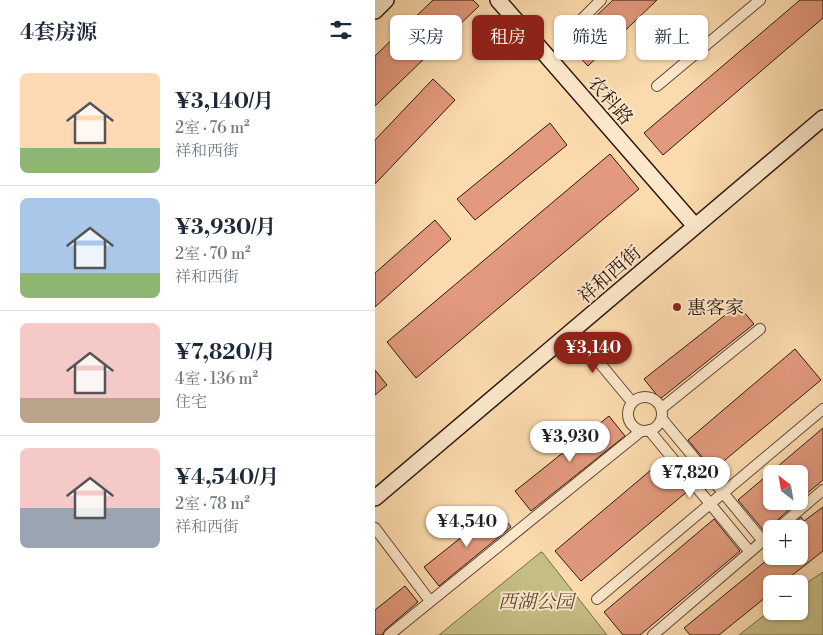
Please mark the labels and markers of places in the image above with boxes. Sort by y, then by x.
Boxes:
place label: 惠客家 [687,296,744,320]
marker: 惠客家 [671,301,683,313]
pin: ¥3,140 [552,332,634,374]
pin: ¥3,930 [529,420,611,463]
pin: ¥7,820 [649,456,731,499]
pin: ¥4,540 [426,506,508,548]

